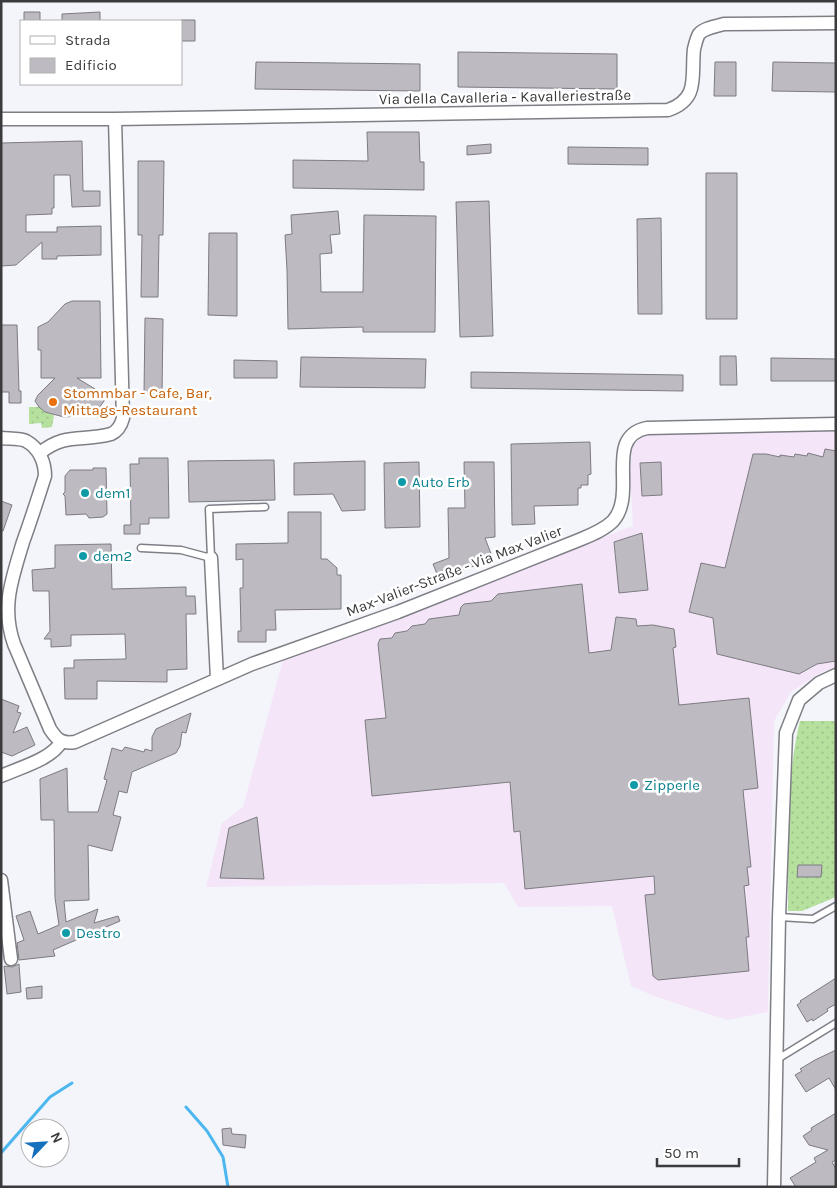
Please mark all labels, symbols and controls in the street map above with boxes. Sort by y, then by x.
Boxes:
legend [20,20,182,85]
text: Strada [65,31,111,49]
text: Edificio [65,56,117,74]
street label: Via della Cavalleria - Kavalleriestraße [379,86,631,108]
place label: Stommbar - Cafe, Bar, Mittags-Restaurant [63,384,212,419]
marker: Stommbar - Cafe, Bar, Mittags-Restaurant [47,396,59,408]
place label: Auto Erb [412,473,470,491]
marker: Auto Erb [396,476,408,488]
place label: dem1 [95,484,131,502]
marker: dem1 [79,487,91,499]
street label: Max-Valier-Straße - Via Max Valier [344,521,565,621]
place label: dem2 [93,547,132,565]
marker: dem2 [77,550,89,562]
place label: Zipperle [644,776,700,794]
marker: Zipperle [628,779,640,791]
place label: Destro [76,924,121,942]
marker: Destro [60,927,72,939]
north arrow [20,1118,70,1168]
text: N [47,1130,66,1146]
scale bar [657,1136,740,1168]
text: 50 m [664,1144,699,1162]

